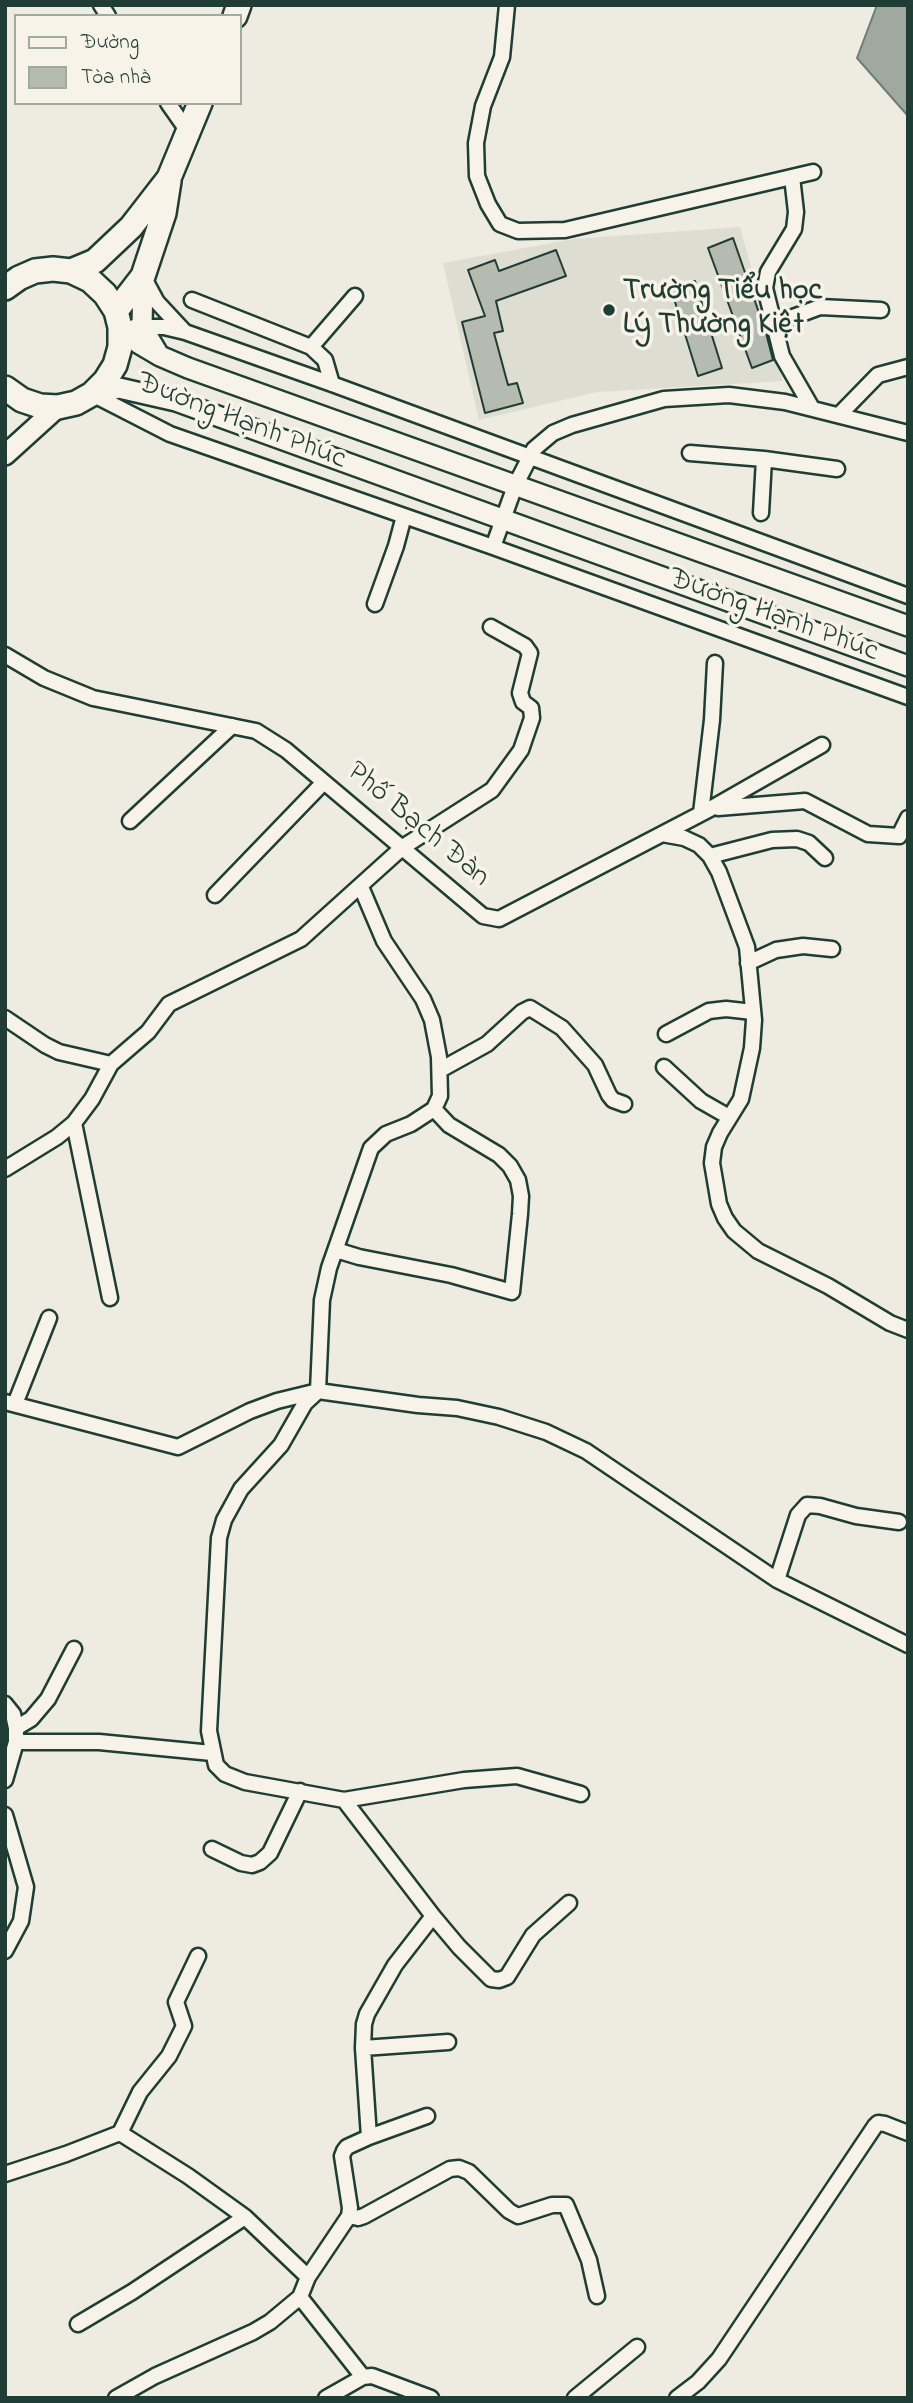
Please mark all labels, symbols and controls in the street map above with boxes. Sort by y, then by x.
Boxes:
legend [14,14,242,105]
text: Đường [81,28,139,58]
text: Tòa nhà [81,63,151,93]
place label: Trường Tiểu học Lý Thường Kiệt [623,275,822,346]
marker: Trường Tiểu học Lý Thường Kiệt [601,302,617,318]
street label: Đường Hạnh Phúc [131,367,351,479]
street label: Đường Hạnh Phúc [663,562,883,672]
street label: Phố Bạch Đàn [338,756,496,896]

